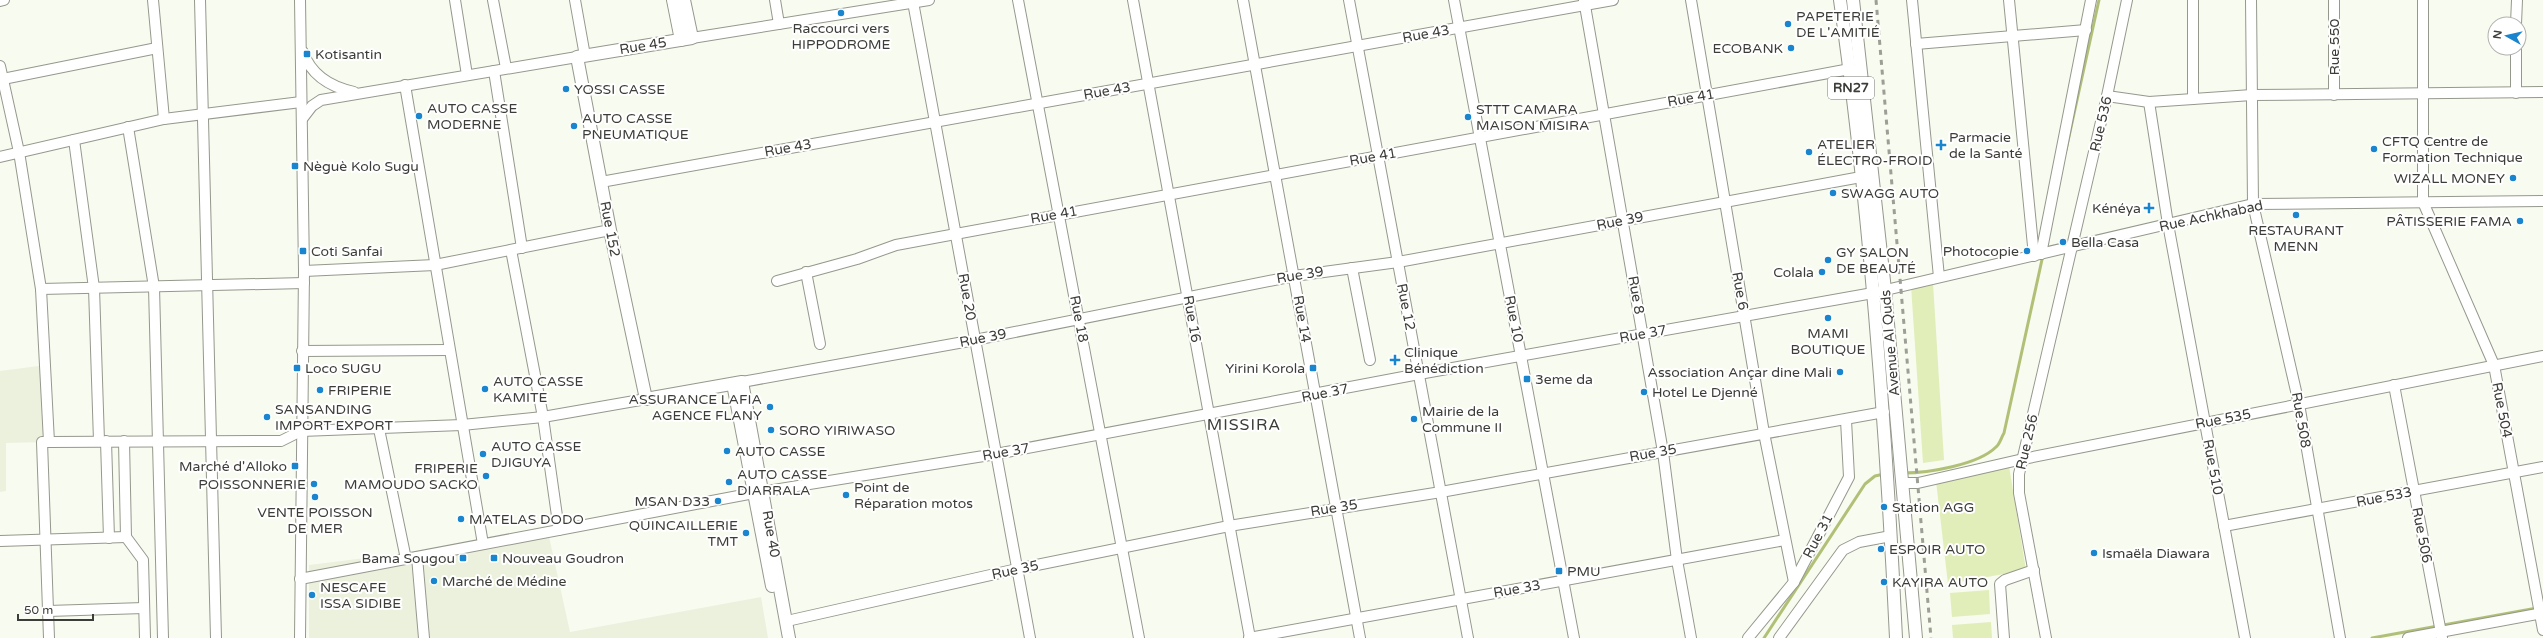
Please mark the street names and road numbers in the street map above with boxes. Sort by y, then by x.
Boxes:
street label: Rue 550 [2326,19,2343,75]
street label: Rue 43 [1401,21,1451,47]
street label: Rue 45 [618,34,668,58]
road number: RN27 [1828,77,1874,99]
street label: Rue 43 [1082,78,1132,104]
street label: Rue 41 [1666,85,1716,111]
street label: Rue 536 [2086,94,2116,153]
street label: Rue 43 [763,135,813,161]
street label: Rue 41 [1348,144,1398,170]
street label: Rue Achkhabad [2157,197,2265,235]
street label: Rue 152 [596,200,624,258]
street label: Rue 41 [1029,202,1079,228]
street label: Rue 39 [1595,208,1645,234]
street label: Rue 39 [1275,263,1325,287]
street label: Rue 6 [1728,270,1752,312]
street label: Rue 20 [954,272,980,322]
street label: Rue 8 [1624,274,1648,316]
street label: Rue 12 [1393,282,1419,332]
street label: Avenue Al Quds [1877,289,1903,397]
street label: Rue 18 [1066,294,1092,344]
street label: Rue 16 [1179,294,1205,344]
street label: Rue 14 [1289,294,1315,344]
street label: Rue 10 [1501,294,1527,344]
street label: Rue 37 [1618,321,1668,347]
street label: Rue 39 [958,325,1008,351]
street label: Rue 37 [1300,380,1350,406]
street label: Rue 504 [2488,381,2516,440]
street label: Rue 508 [2288,391,2314,449]
street label: Rue 535 [2194,405,2252,433]
street label: Rue 256 [2012,412,2042,471]
street label: Rue 510 [2199,438,2227,497]
street label: Rue 37 [981,439,1031,465]
street label: Rue 35 [1628,440,1678,466]
street label: Rue 533 [2355,483,2413,511]
street label: Rue 35 [1309,496,1359,520]
street label: Rue 506 [2408,506,2436,565]
street label: Rue 40 [758,509,784,559]
street label: Rue 31 [1799,511,1837,561]
street label: Rue 35 [990,557,1040,583]
street label: Rue 33 [1492,576,1542,602]

